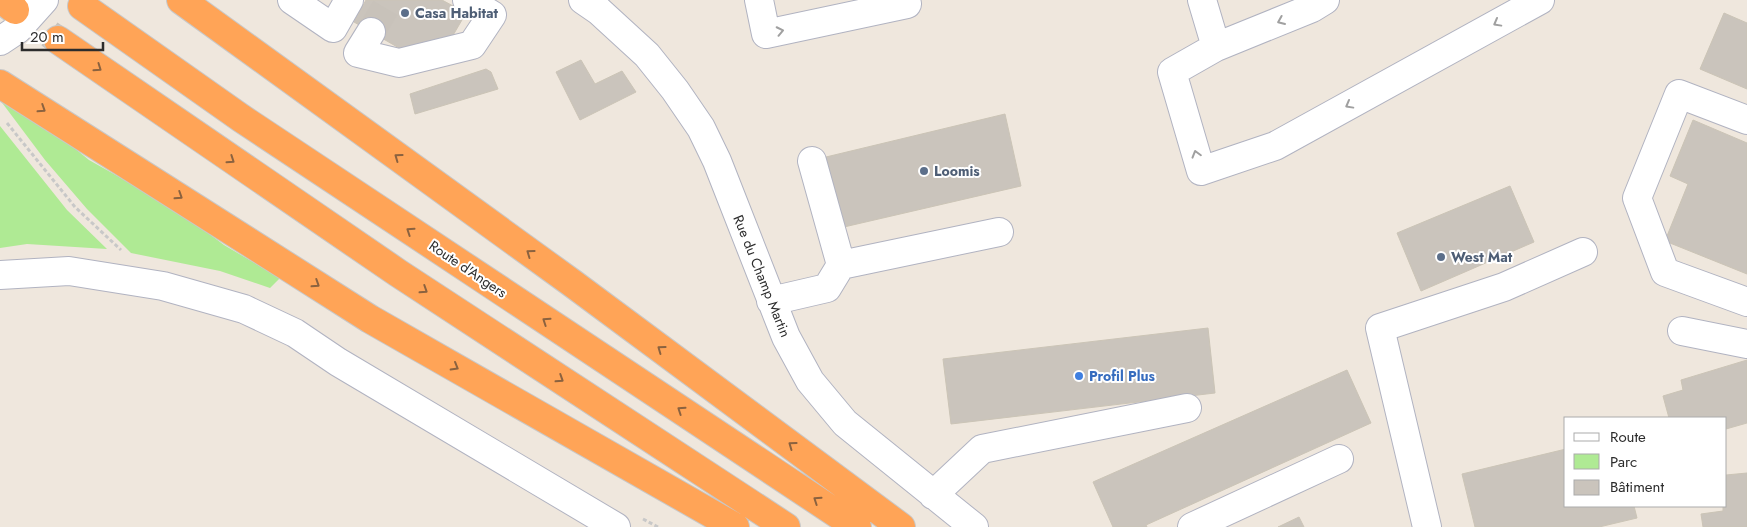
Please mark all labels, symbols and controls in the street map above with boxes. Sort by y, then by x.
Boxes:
place label: Casa Habitat [415,3,499,23]
marker: Casa Habitat [399,7,411,19]
one-way arrow [1277,14,1286,25]
one-way arrow [1494,17,1503,27]
scale bar [22,20,104,52]
text: 20 m [30,26,64,48]
one-way arrow [775,27,784,37]
one-way arrow [92,62,102,71]
one-way arrow [1345,99,1354,109]
one-way arrow [36,103,46,112]
one-way arrow [1192,151,1202,159]
one-way arrow [226,154,235,164]
one-way arrow [394,154,404,163]
place label: Loomis [934,161,980,181]
marker: Loomis [918,165,930,177]
one-way arrow [173,190,182,200]
street label: Rue du Champ Martin [728,212,796,340]
one-way arrow [407,228,416,237]
street label: Route d'Angers [425,236,511,303]
place label: West Mat [1451,247,1513,267]
one-way arrow [526,250,536,259]
marker: West Mat [1435,251,1447,263]
one-way arrow [310,278,319,287]
one-way arrow [419,284,428,293]
one-way arrow [542,317,551,327]
one-way arrow [657,346,667,355]
one-way arrow [450,361,459,371]
place label: Profil Plus [1089,366,1155,386]
marker: Profil Plus [1073,370,1085,382]
one-way arrow [555,373,564,382]
one-way arrow [678,407,687,417]
legend [1564,417,1727,507]
text: Route [1610,426,1646,448]
one-way arrow [788,442,797,452]
text: Parc [1610,451,1637,473]
text: Bâtiment [1610,476,1664,498]
one-way arrow [813,497,822,506]

